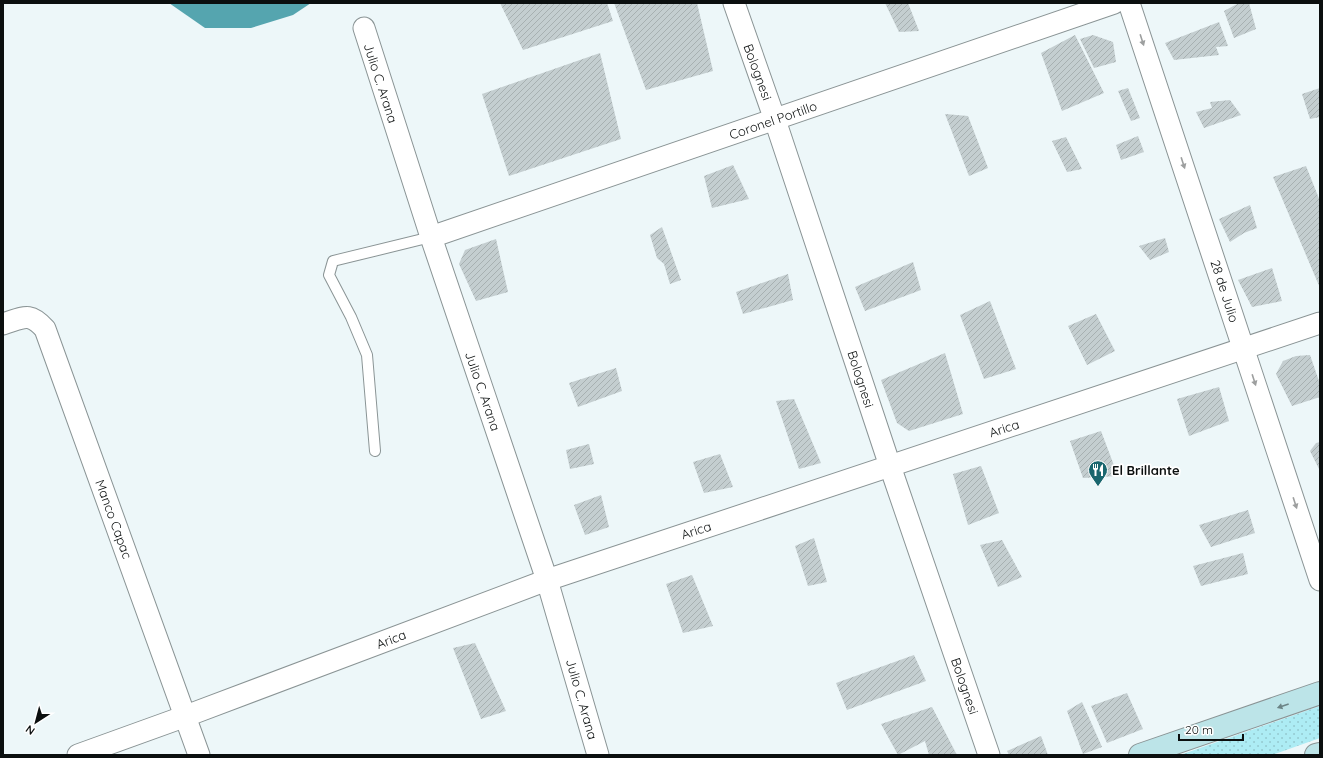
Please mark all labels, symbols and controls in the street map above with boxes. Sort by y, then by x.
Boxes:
one-way arrow [1139,34,1145,46]
street label: Julio C. Arana [361,41,401,125]
street label: Bolognesi [740,42,776,102]
street label: Coronel Portillo [727,97,819,142]
one-way arrow [1180,158,1186,170]
street label: 28 de Julio [1207,258,1243,325]
street label: Julio C. Arana [462,349,504,433]
street label: Bolognesi [844,349,878,409]
one-way arrow [1252,374,1258,386]
street label: Arica [987,416,1021,440]
restaurant icon: El Brillante [1087,459,1109,487]
place label: El Brillante [1112,462,1180,478]
street label: Manco Capac [92,477,136,561]
one-way arrow [1292,498,1298,510]
street label: Arica [679,518,713,542]
street label: Arica [374,626,408,652]
street label: Bolognesi [948,656,982,716]
street label: Julio C. Arana [563,657,601,741]
north arrow [16,702,56,742]
one-way arrow [1277,703,1289,709]
scale bar [1179,716,1243,742]
text: N [23,722,38,738]
text: 20 m [1185,722,1213,737]

